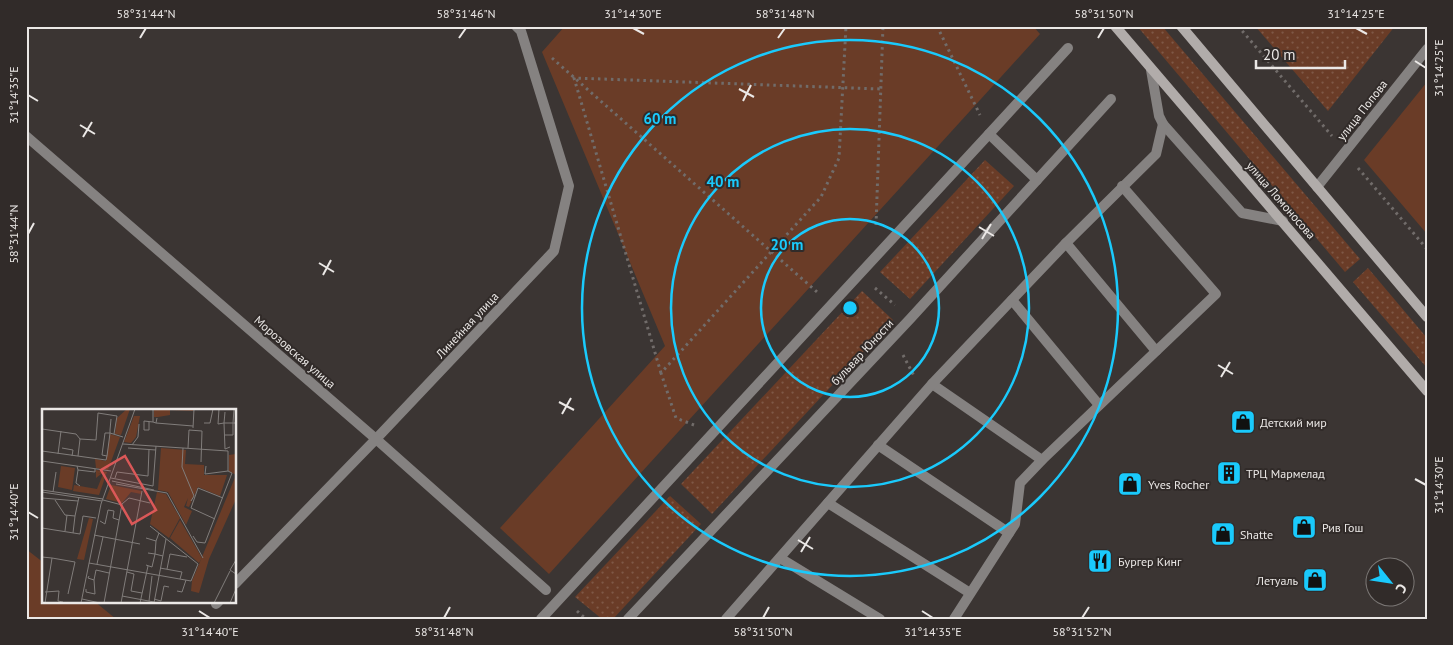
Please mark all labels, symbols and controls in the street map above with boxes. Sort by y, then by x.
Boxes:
text: 58°31'44"N [116,6,176,21]
text: 58°31'46"N [436,6,496,21]
text: 31°14'30"E [604,6,662,21]
text: 58°31'48"N [755,6,815,21]
text: 58°31'50"N [1074,6,1134,21]
text: 31°14'25"E [1327,6,1385,21]
scale bar [1256,38,1344,70]
text: 31°14'25"E [1431,39,1446,97]
text: 20 m [1263,45,1296,64]
text: 31°14'35"E [6,66,21,124]
street label: улица Попова [1334,77,1390,143]
text: 60 m [644,109,676,128]
street label: улица Ломоносова [1243,158,1319,242]
text: 40 m [707,172,739,191]
text: 58°31'44"N [6,204,21,264]
text: 20 m [771,235,803,254]
street label: Линейная улица [432,289,502,362]
centre of rings [841,299,859,317]
street label: Морозовская улица [251,313,339,392]
street label: бульвар Юности [827,316,897,388]
inset map [42,409,236,602]
shop icon: Детский мир [1230,409,1256,435]
place label: Детский мир [1260,415,1327,430]
text: 31°14'30"E [1431,456,1446,514]
building icon: ТРЦ Мармелад [1216,460,1242,486]
place label: ТРЦ Мармелад [1246,466,1325,481]
shop icon: Yves Rocher [1117,471,1143,497]
place label: Yves Rocher [1148,477,1209,492]
text: 31°14'40"E [6,483,21,541]
shop icon: Рив Гош [1291,514,1317,540]
place label: Рив Гош [1322,520,1363,535]
shop icon: Shatte [1210,521,1236,547]
place label: Shatte [1240,527,1273,542]
restaurant icon: Бургер Кинг [1087,548,1113,574]
place label: Бургер Кинг [1118,554,1182,569]
north arrow [1366,558,1416,608]
shop icon: Летуаль [1302,567,1328,593]
place label: Летуаль [1255,573,1298,588]
text: С [1391,581,1411,597]
text: 31°14'40"E [181,624,239,639]
text: 58°31'48"N [414,624,474,639]
text: 58°31'50"N [733,624,793,639]
text: 31°14'35"E [904,624,962,639]
text: 58°31'52"N [1052,624,1112,639]

